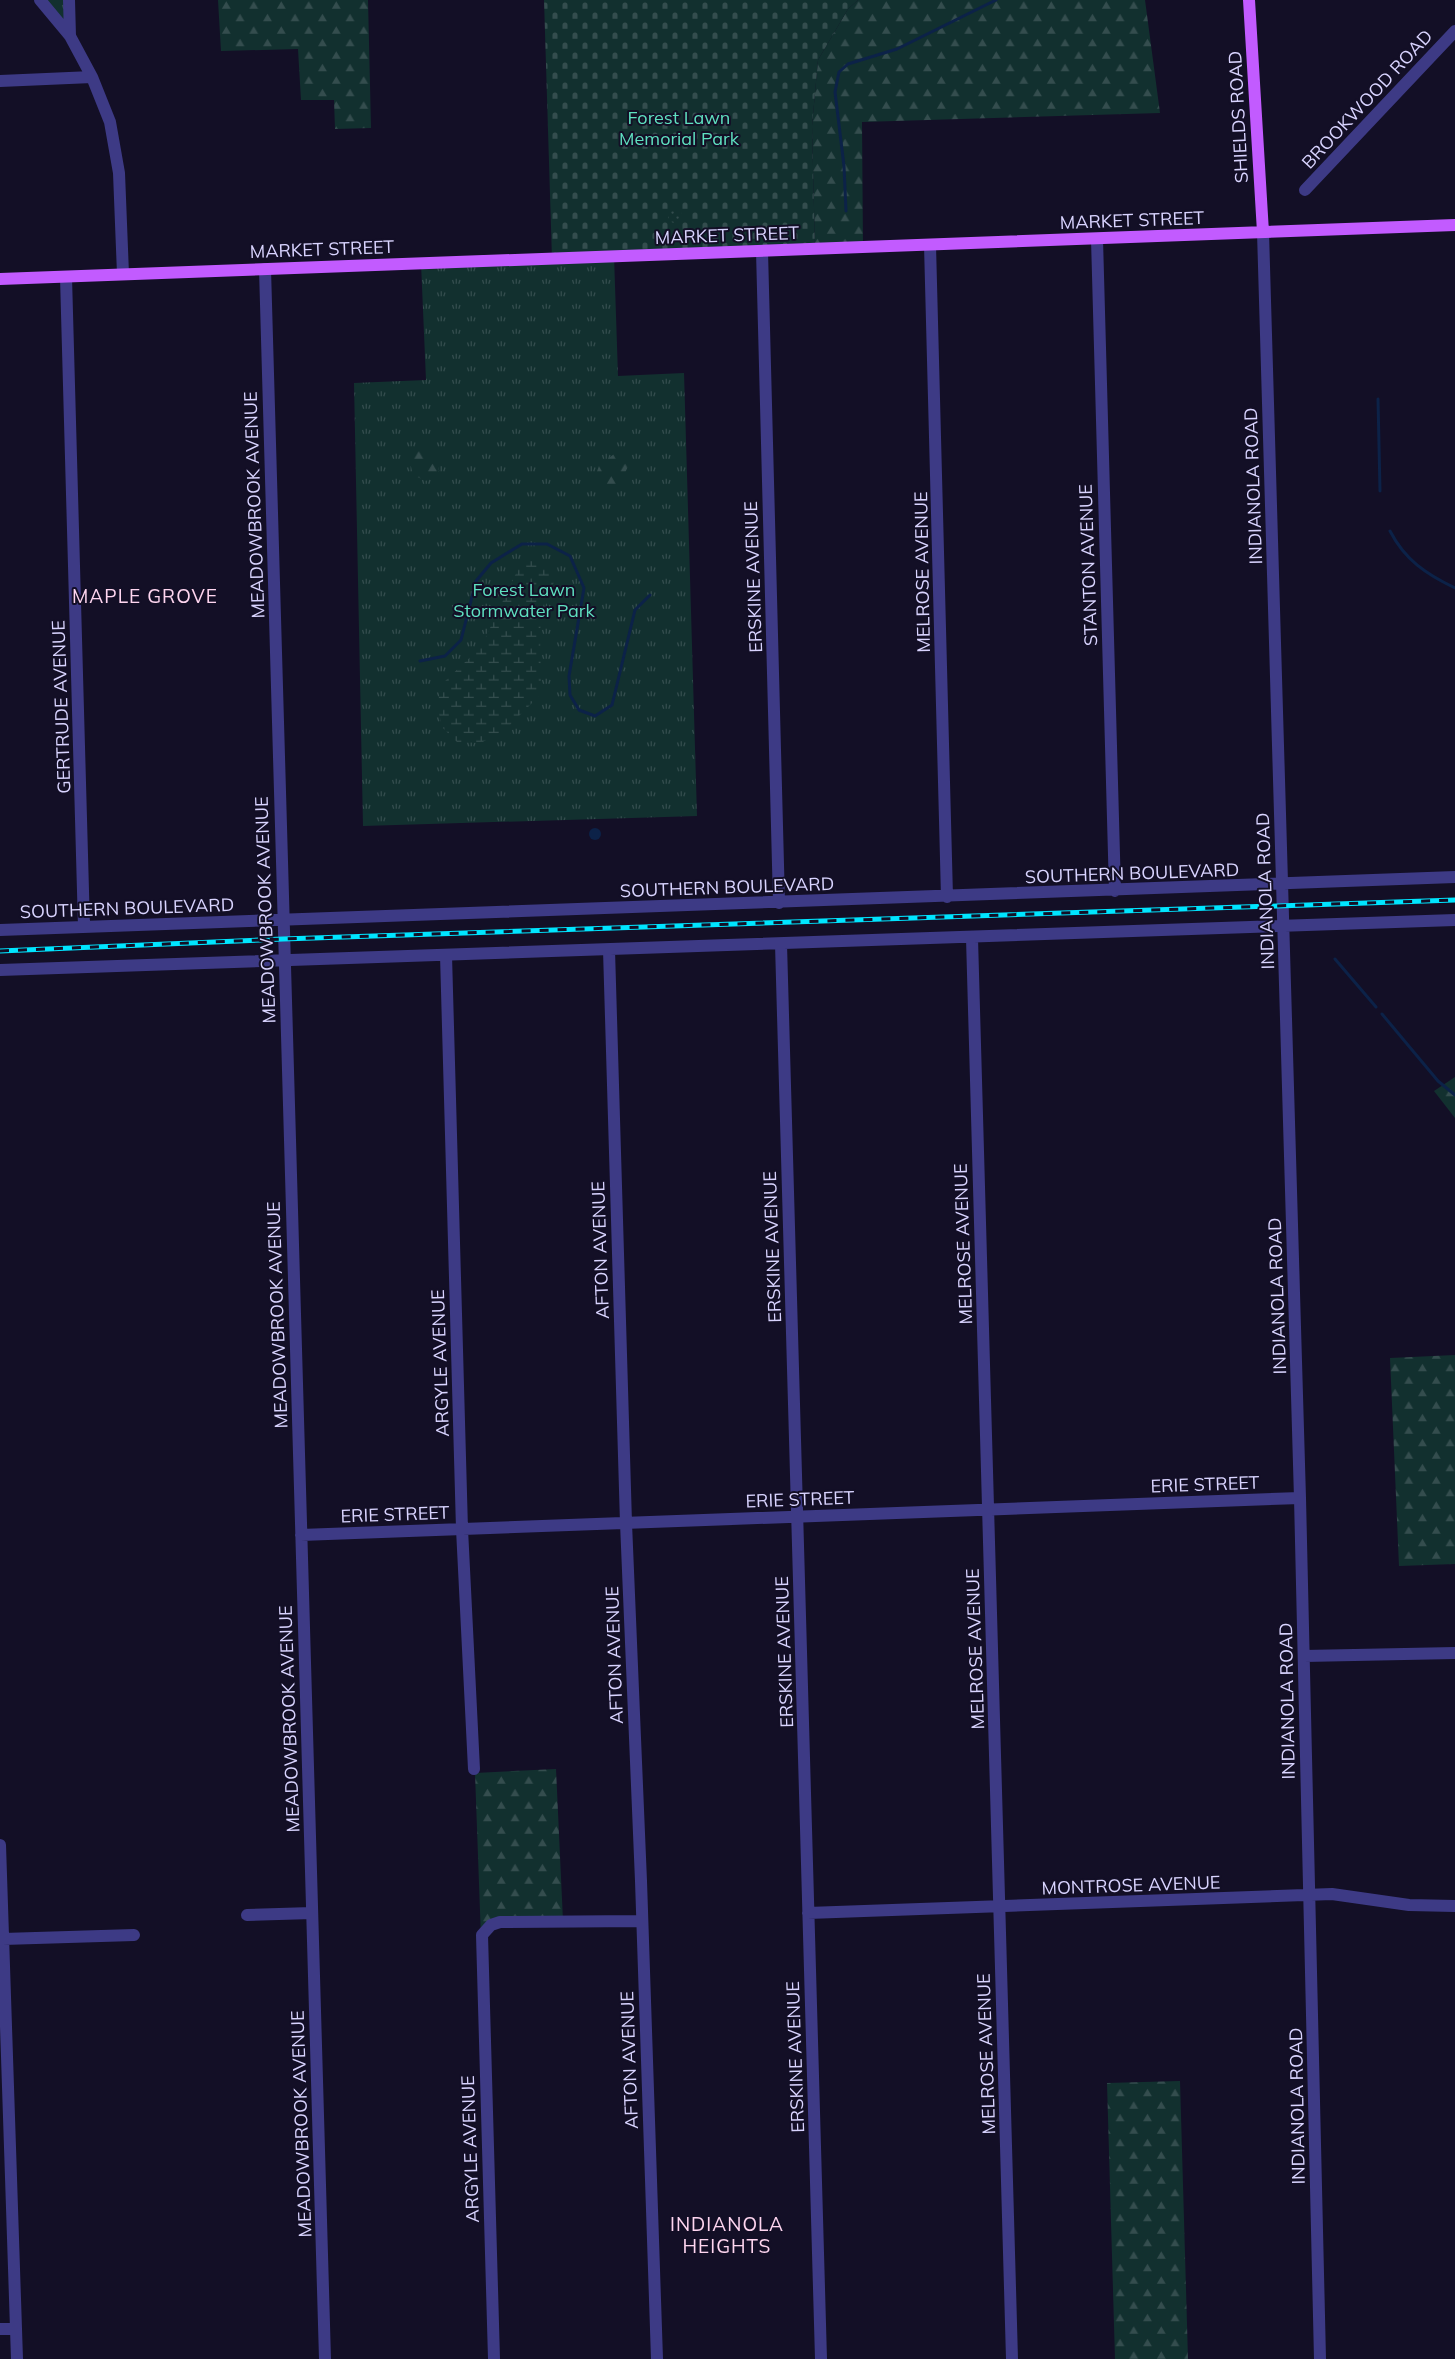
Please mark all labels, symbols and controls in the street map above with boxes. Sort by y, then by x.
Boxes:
street label: BROOKWOOD ROAD [1297,25,1437,173]
street label: SHIELDS ROAD [1223,50,1253,184]
park label: Forest Lawn Memorial Park [619,106,740,150]
street label: MARKET STREET [1059,206,1205,234]
street label: MARKET STREET [654,221,800,249]
street label: MARKET STREET [249,235,395,263]
street label: MEADOWBROOK AVENUE [239,391,269,619]
street label: INDIANOLA ROAD [1239,407,1267,565]
street label: STANTON AVENUE [1074,484,1102,646]
street label: MELROSE AVENUE [909,491,935,653]
street label: ERSKINE AVENUE [739,501,767,653]
park label: Forest Lawn Stormwater Park [453,578,595,622]
district label: MAPLE GROVE [72,584,218,608]
street label: GERTRUDE AVENUE [46,620,76,794]
street label: MEADOWBROOK AVENUE [250,796,280,1024]
street label: INDIANOLA ROAD [1251,812,1279,970]
street label: SOUTHERN BOULEVARD [1024,858,1240,888]
street label: SOUTHERN BOULEVARD [619,872,835,902]
street label: SOUTHERN BOULEVARD [19,893,235,923]
street label: MELROSE AVENUE [949,1163,977,1325]
street label: ERSKINE AVENUE [758,1171,786,1323]
street label: AFTON AVENUE [586,1181,614,1319]
street label: MEADOWBROOK AVENUE [262,1201,292,1429]
street label: INDIANOLA ROAD [1263,1217,1291,1375]
street label: ARGYLE AVENUE [426,1289,454,1437]
street label: ERIE STREET [1150,1471,1260,1497]
street label: ERIE STREET [745,1486,855,1512]
street label: ERIE STREET [340,1501,450,1527]
street label: MELROSE AVENUE [961,1568,989,1730]
street label: ERSKINE AVENUE [770,1576,798,1728]
street label: AFTON AVENUE [600,1586,628,1724]
street label: MEADOWBROOK AVENUE [274,1605,304,1833]
street label: INDIANOLA ROAD [1274,1622,1300,1780]
street label: MONTROSE AVENUE [1041,1870,1221,1900]
street label: MELROSE AVENUE [972,1973,1000,2135]
street label: ERSKINE AVENUE [781,1981,809,2133]
street label: AFTON AVENUE [615,1991,643,2129]
street label: MEADOWBROOK AVENUE [286,2010,316,2238]
street label: INDIANOLA ROAD [1284,2027,1310,2185]
street label: ARGYLE AVENUE [456,2075,484,2223]
district label: INDIANOLA HEIGHTS [670,2212,784,2258]

